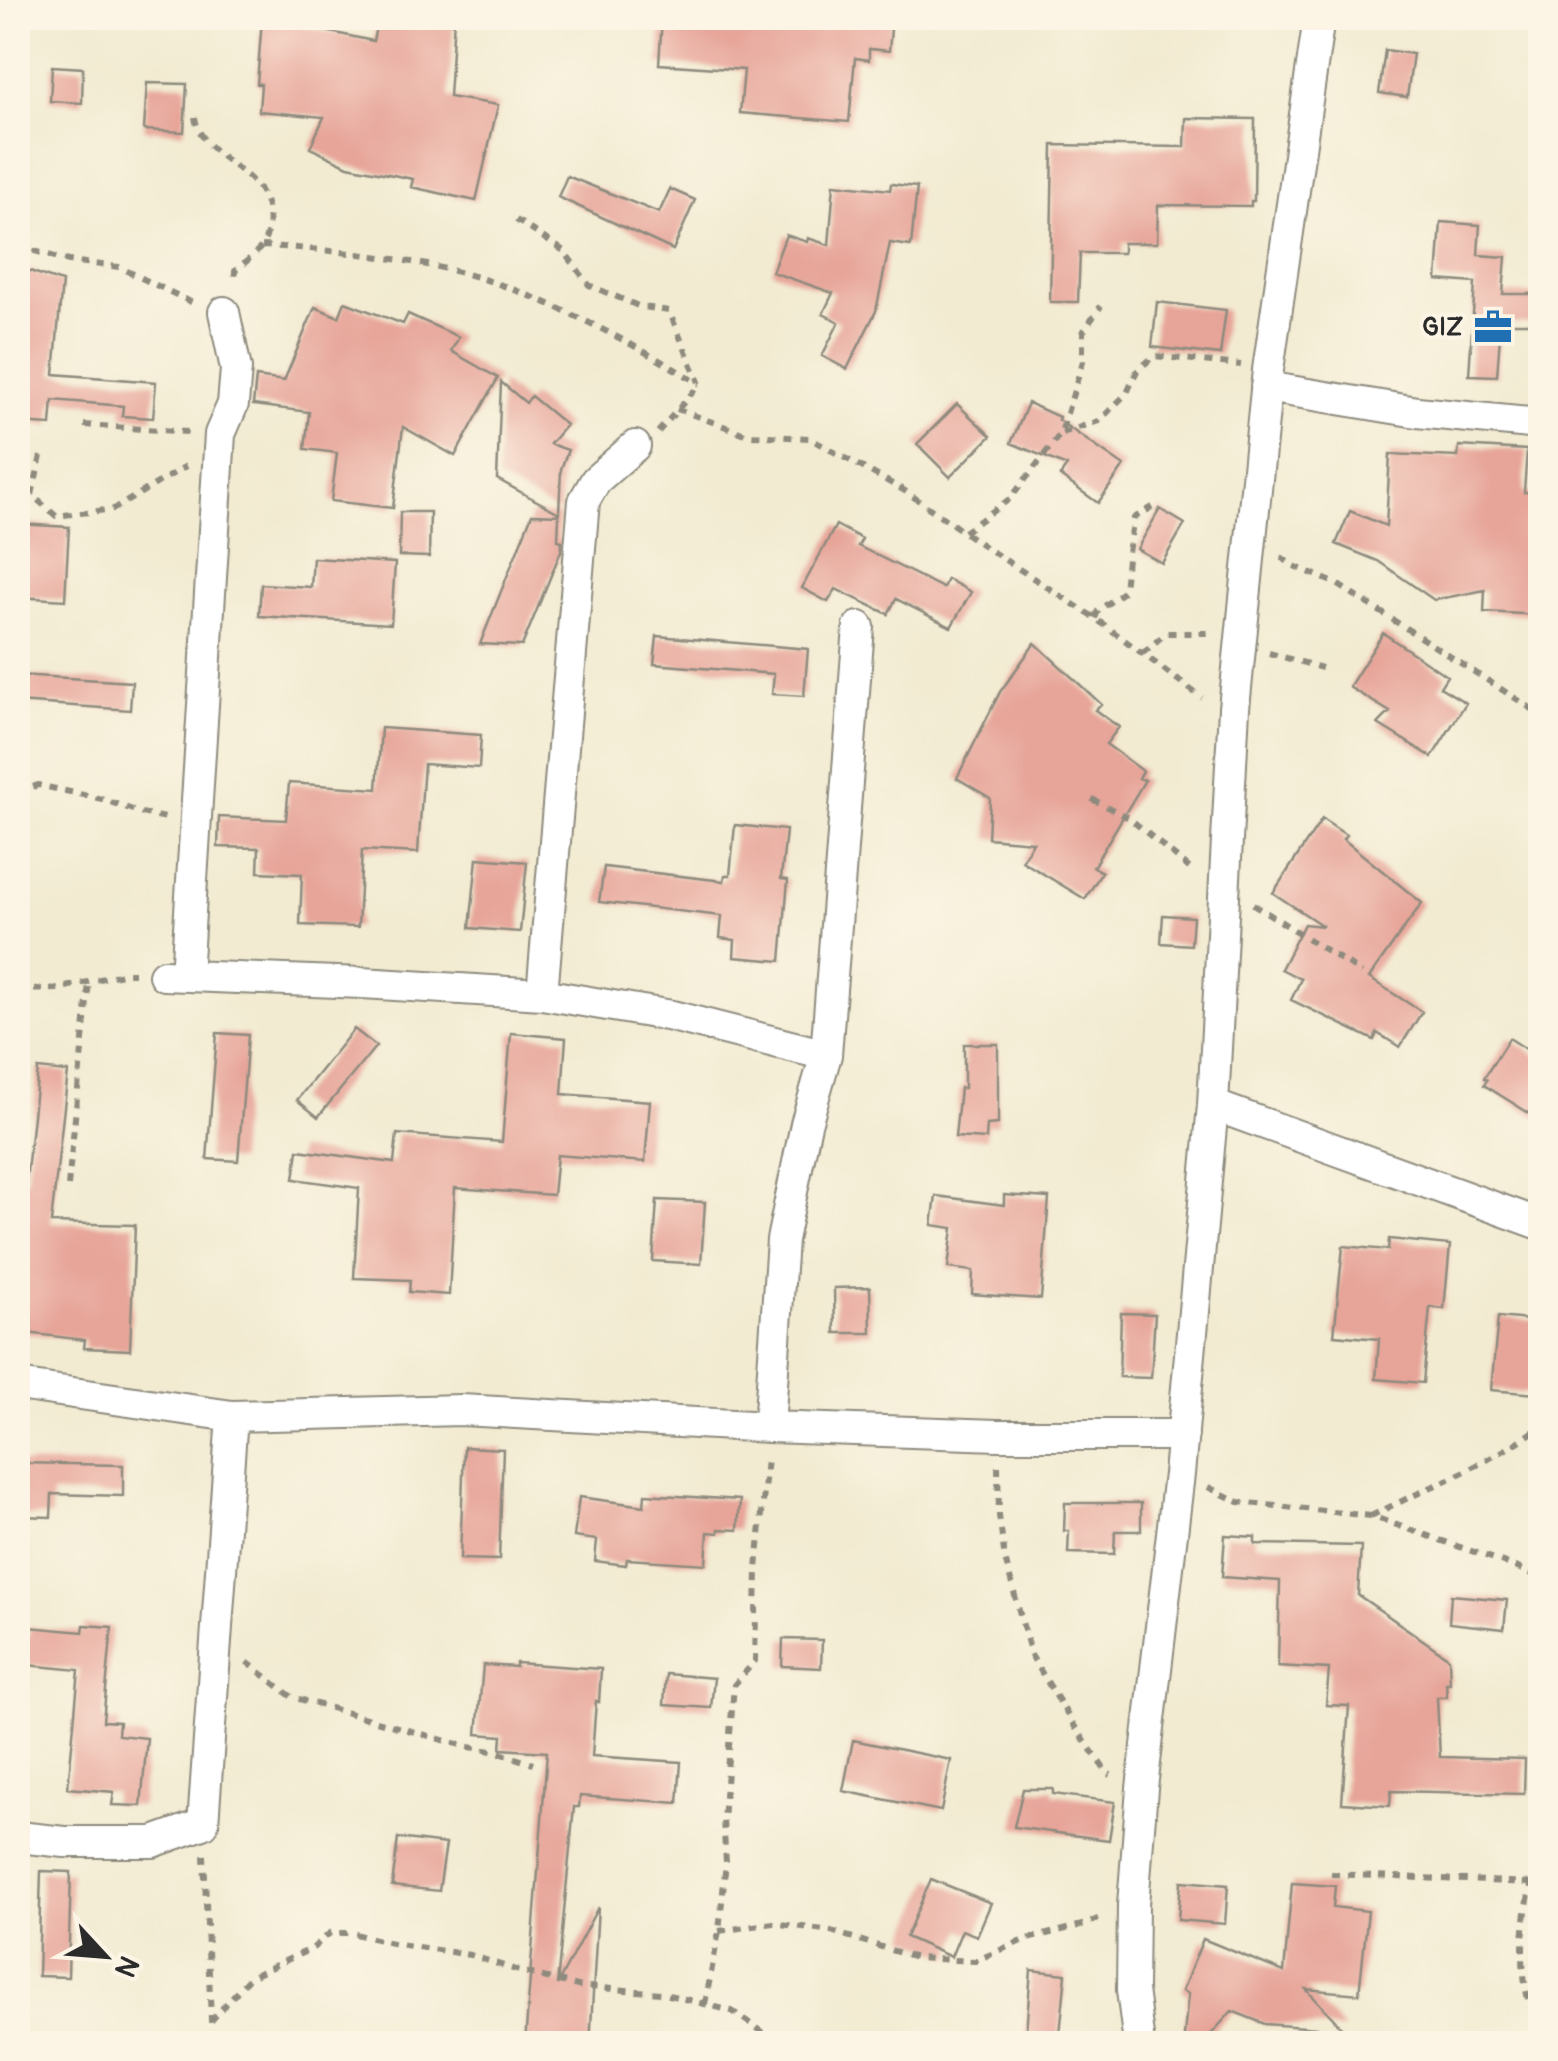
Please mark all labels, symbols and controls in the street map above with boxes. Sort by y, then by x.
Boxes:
office icon: GIZ [1472,306,1514,348]
place label: GIZ [1422,312,1463,343]
north arrow [55,1906,155,2006]
text: N [106,1950,146,1982]

